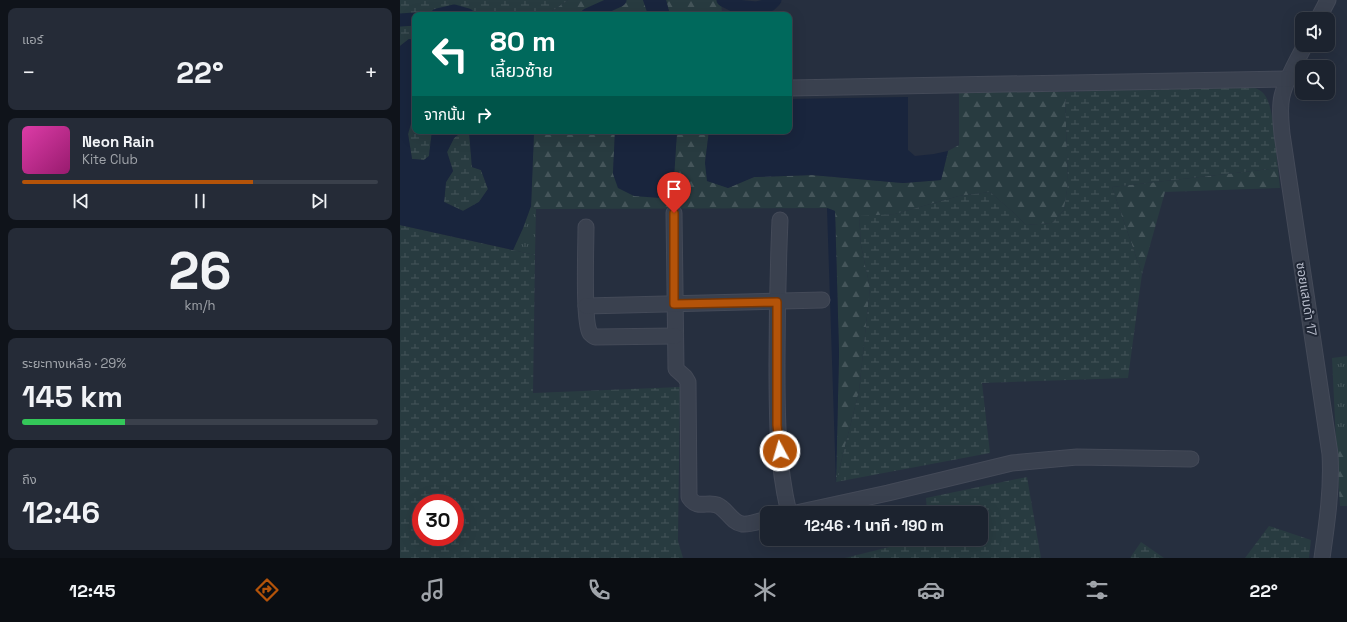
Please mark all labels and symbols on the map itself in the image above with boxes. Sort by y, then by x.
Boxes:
pin [657,172,691,213]
street label: ซอยแสมดำ 17 [1292,261,1321,337]
position arrow [759,430,801,472]
speed limit sign: 30 [412,494,464,546]

